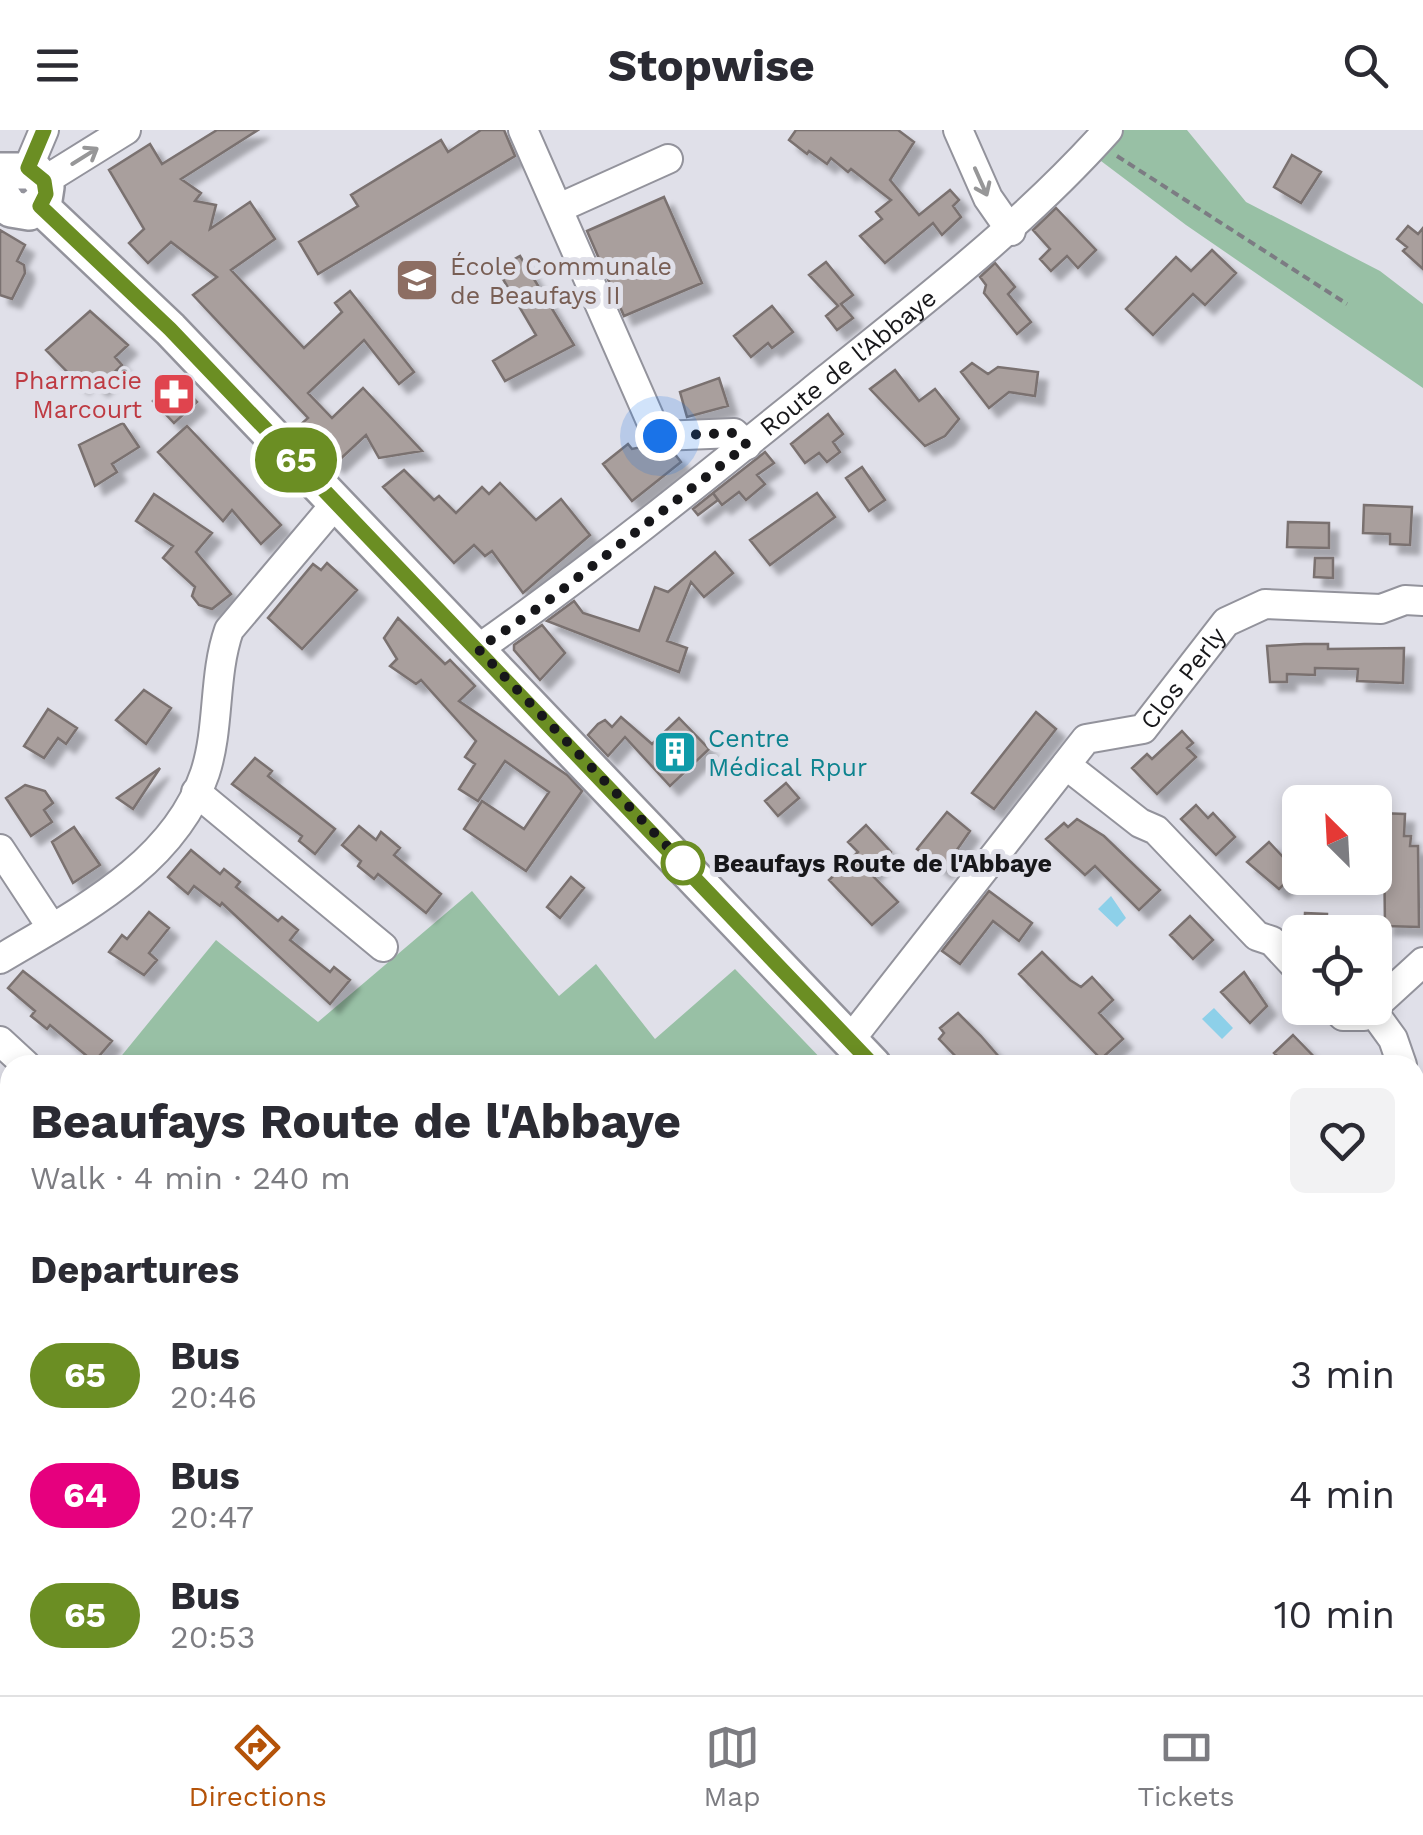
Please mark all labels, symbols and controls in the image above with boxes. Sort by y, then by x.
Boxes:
icon: menu [30,38,85,93]
icon: search [1338,38,1393,93]
text: Stopwise [608,39,815,92]
one-way arrow [70,145,99,166]
one-way arrow [973,167,991,197]
place label: École Communale de Beaufays II [450,252,672,310]
school or university icon: École Communale de Beaufays II [394,257,440,303]
street label: Route de l'Abbaye [754,283,942,442]
place label: Pharmacie Marcourt [14,366,143,424]
pharmacy icon: Pharmacie Marcourt [151,371,197,417]
your location [635,411,685,461]
line badge: 65 [251,428,341,492]
text: 65 [275,439,317,481]
street label: Clos Perly [1134,621,1231,735]
place label: Centre Médical Rpur [708,724,867,782]
building icon: Centre Médical Rpur [652,729,698,775]
north arrow [1282,785,1392,895]
map controls [1282,785,1392,1025]
marker: Beaufays Route de l'Abbaye [662,842,704,884]
place label: Beaufays Route de l'Abbaye [713,849,1052,878]
button: locate [1282,915,1392,1025]
button: heart [1290,1088,1395,1193]
text: Beaufays Route de l'Abbaye [30,1093,681,1150]
text: Walk · 4 min · 240 m [30,1159,351,1197]
text: Departures [30,1248,239,1292]
text: Bus [170,1334,240,1378]
text: 3 min [1290,1353,1395,1397]
text: 65 [64,1354,106,1396]
text: 20:46 [170,1378,257,1416]
text: Bus [170,1454,240,1498]
text: 4 min [1289,1473,1395,1517]
text: 64 [63,1474,107,1516]
text: 20:47 [170,1498,254,1536]
text: Bus [170,1574,240,1618]
text: 10 min [1274,1593,1395,1637]
text: 65 [64,1594,106,1636]
text: 20:53 [170,1618,255,1656]
tab: Directions [188,1720,327,1813]
tab: Map [704,1720,761,1813]
tab: Tickets [1137,1720,1235,1813]

